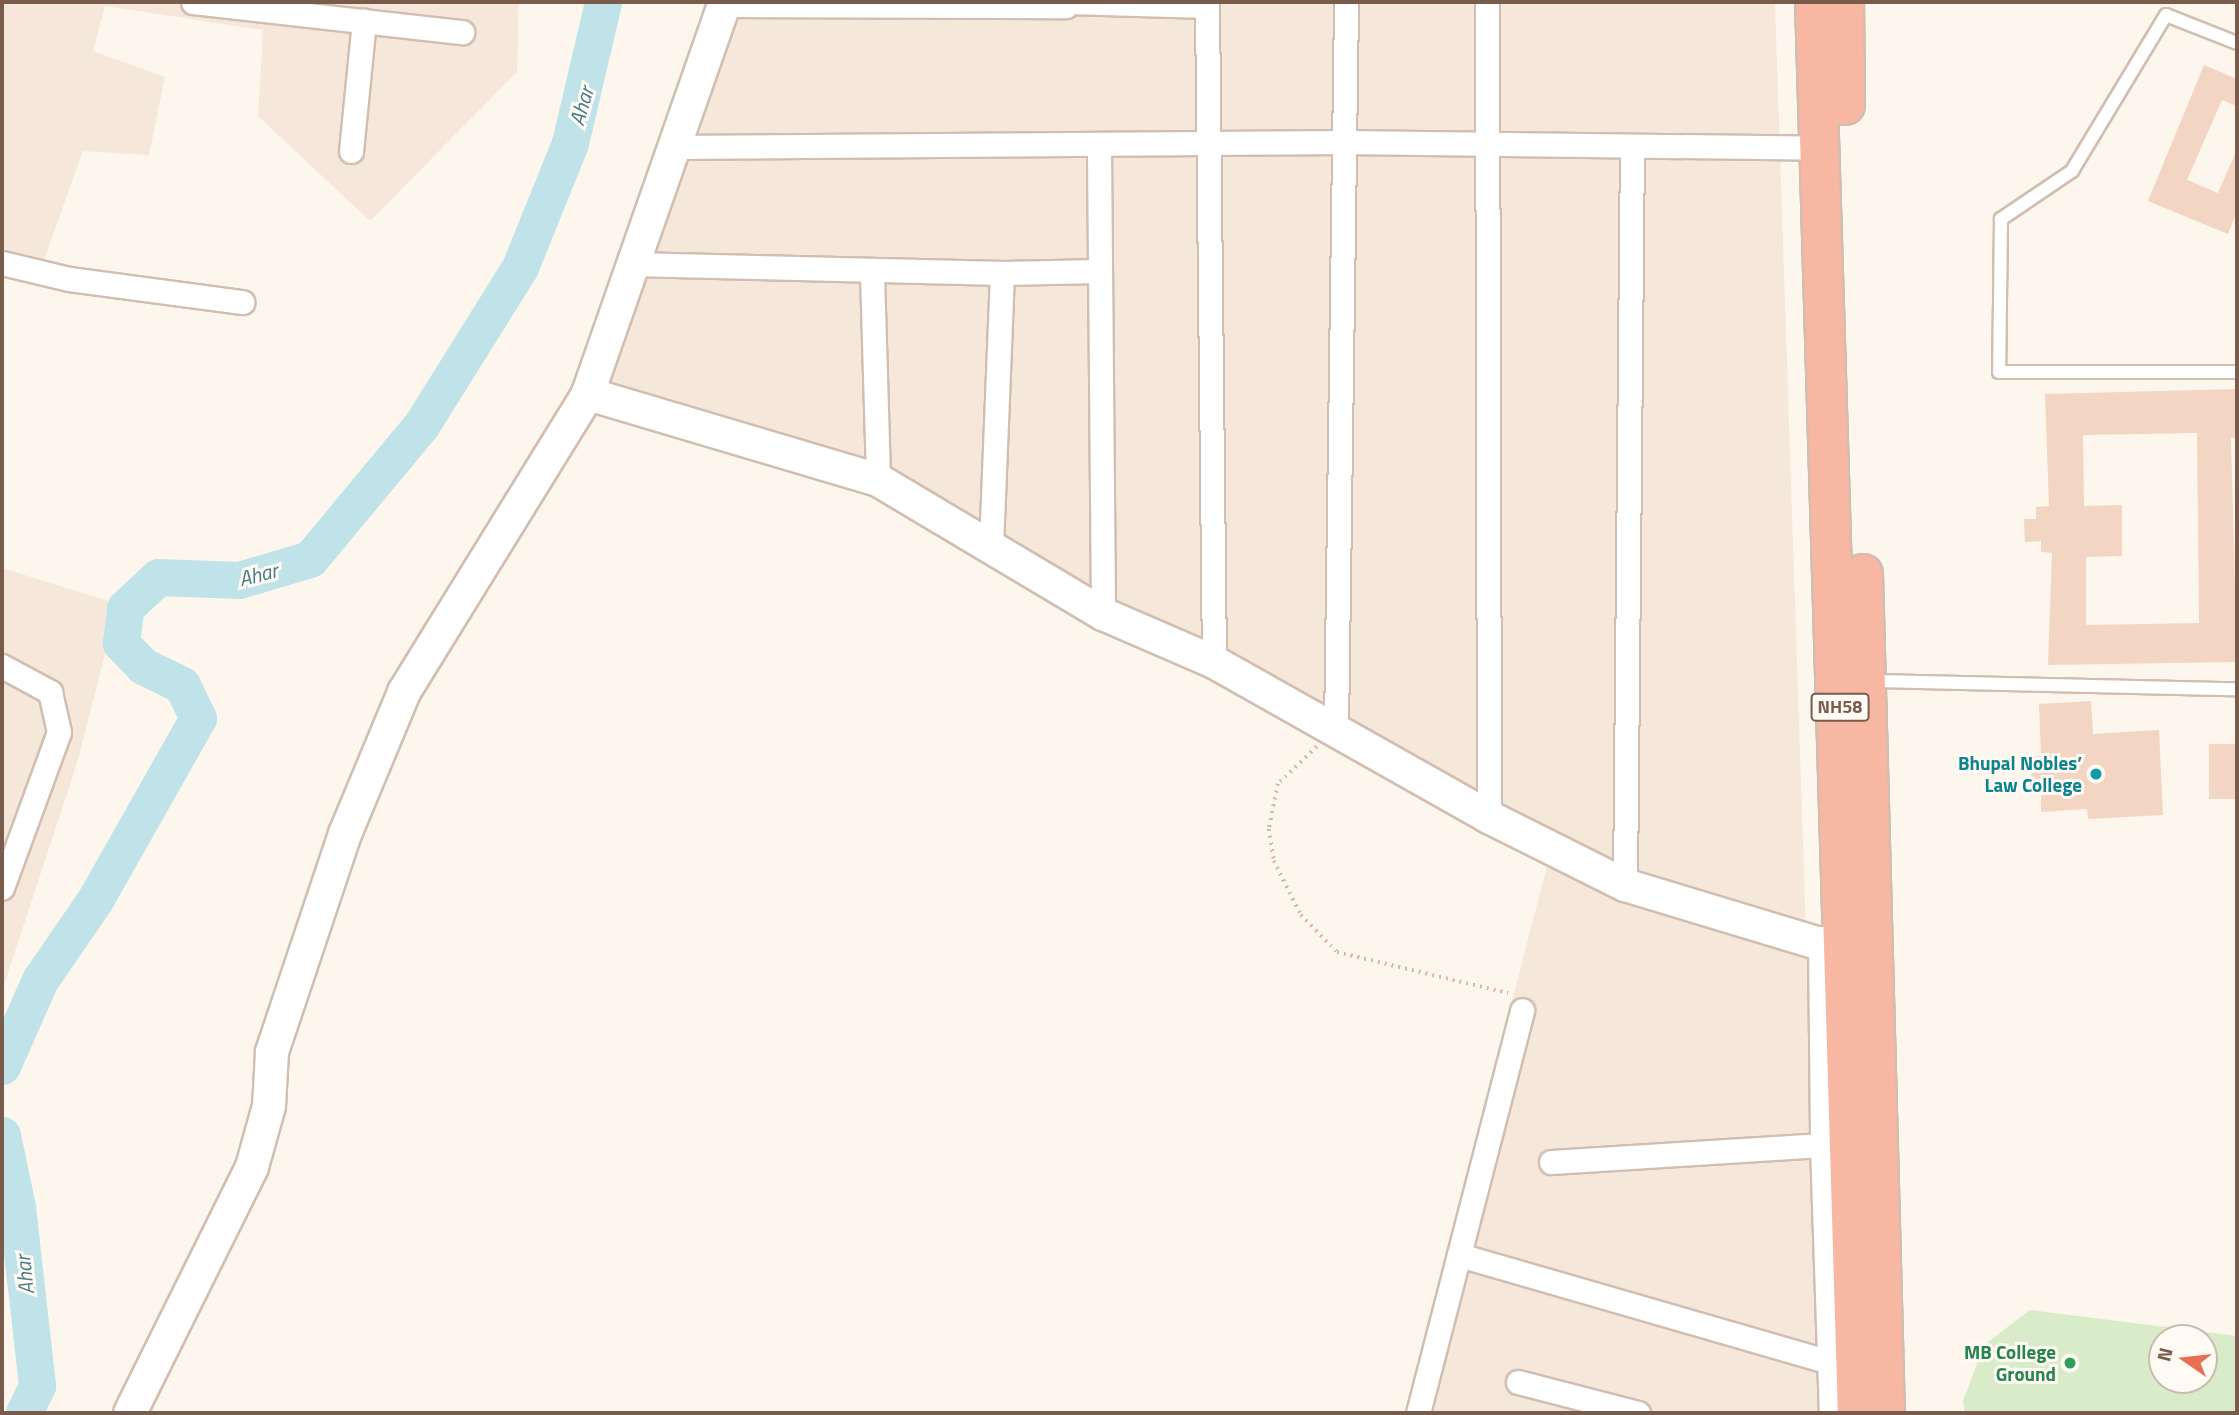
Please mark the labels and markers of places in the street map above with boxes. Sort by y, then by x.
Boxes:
place label: Bhupal Nobles’ Law College [1958,752,2082,796]
marker: Bhupal Nobles’ Law College [2088,766,2104,782]
place label: MB College Ground [1964,1341,2056,1385]
marker: MB College Ground [2062,1355,2078,1371]

